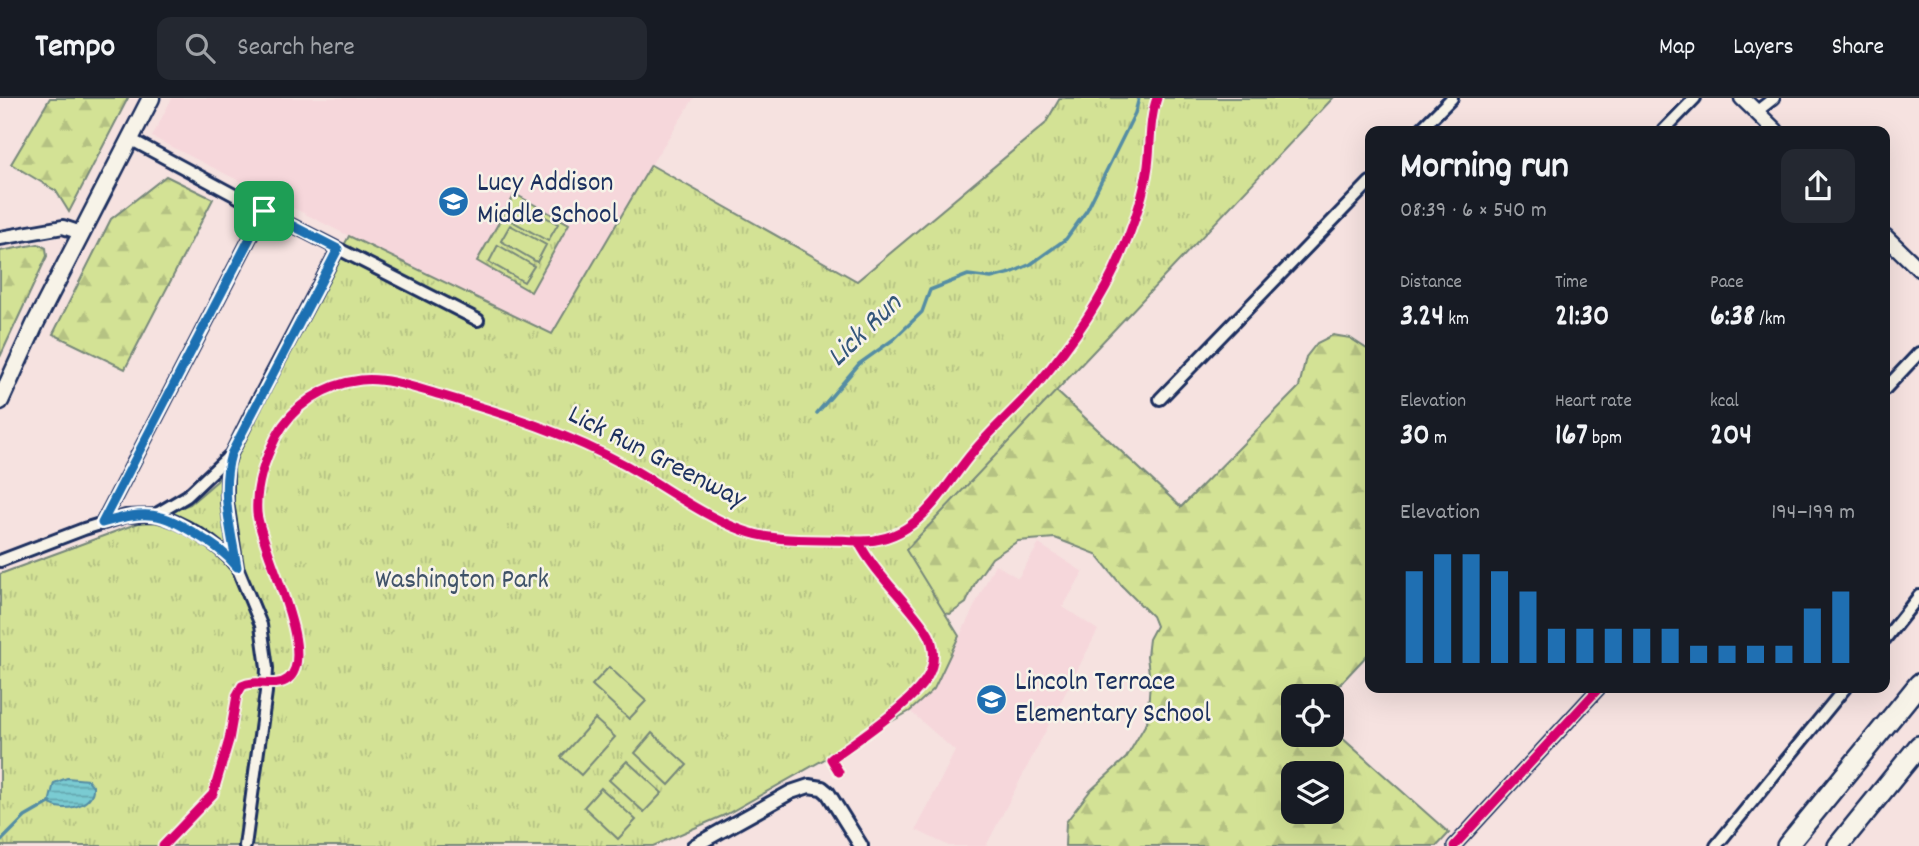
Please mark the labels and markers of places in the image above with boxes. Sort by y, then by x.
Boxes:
place label: Lucy Addison Middle School [477,165,619,237]
pin [234,181,294,241]
school or university icon: Lucy Addison Middle School [437,184,471,218]
place label: Lincoln Terrace Elementary School [1015,664,1211,736]
school or university icon: Lincoln Terrace Elementary School [975,683,1009,717]

